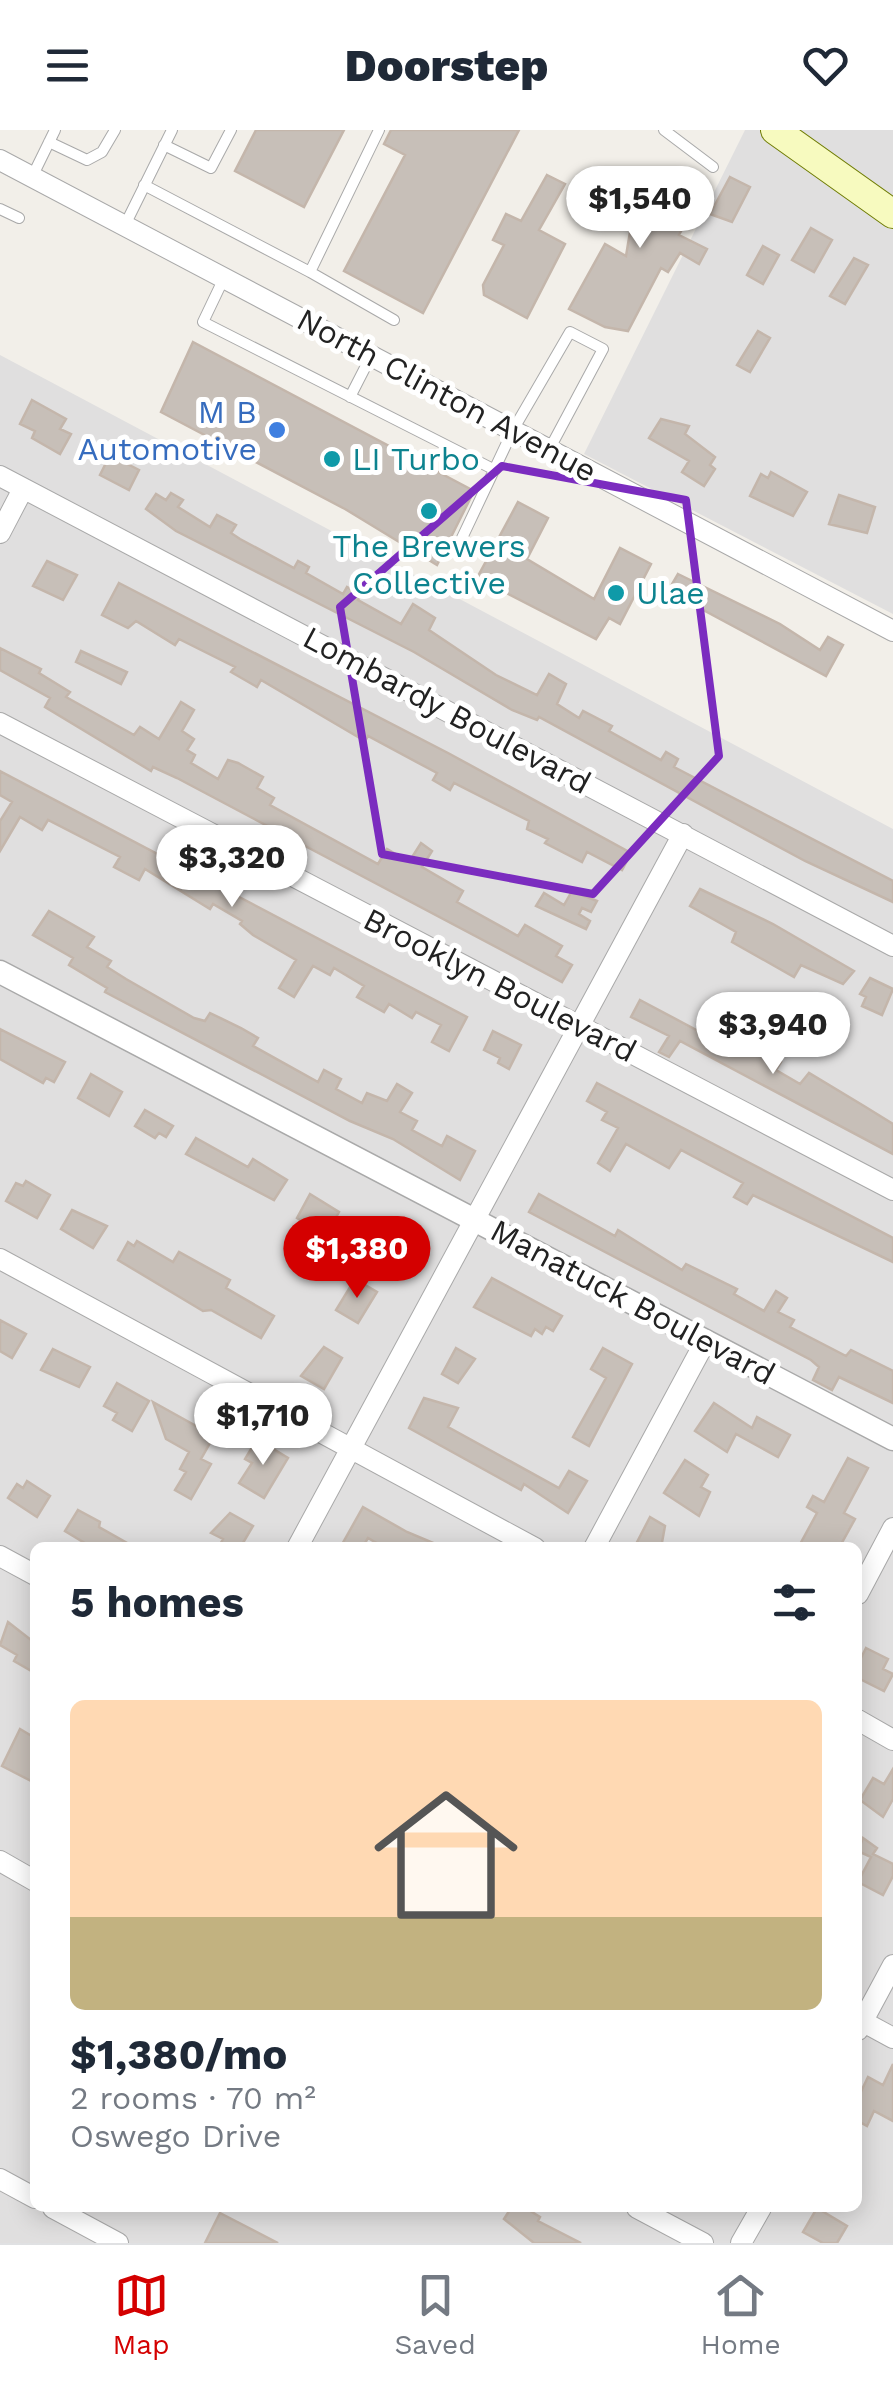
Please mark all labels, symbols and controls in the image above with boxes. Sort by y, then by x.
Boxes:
icon: menu [40,38,95,93]
icon: heart [798,38,853,93]
text: Doorstep [345,39,548,92]
pin: $1,540 [559,166,721,251]
text: $1,540 [588,179,692,217]
street label: North Clinton Avenue [291,300,603,490]
place label: M B Automotive [77,393,257,468]
marker: M B Automotive [266,419,288,441]
place label: LI Turbo [352,440,480,478]
marker: LI Turbo [321,448,343,470]
marker: The Brewers Collective [418,500,440,522]
place label: The Brewers Collective [332,527,526,602]
place label: Ulae [636,574,705,612]
marker: Ulae [605,582,627,604]
street label: Lombardy Boulevard [297,618,597,802]
pin: $3,320 [151,825,313,910]
text: $3,320 [178,838,286,876]
street label: Brooklyn Boulevard [357,900,643,1070]
pin: $3,940 [692,992,854,1077]
text: $3,940 [718,1005,828,1043]
street label: Manatuck Boulevard [484,1211,782,1393]
pin: $1,380 [276,1216,438,1301]
text: $1,380 [305,1229,409,1267]
pin: $1,710 [182,1383,344,1468]
text: $1,710 [216,1396,310,1434]
icon: filters [767,1575,822,1630]
text: 5 homes [70,1578,244,1627]
icon: home [356,1765,536,1945]
text: $1,380/mo [70,2030,287,2079]
text: 2 rooms · 70 m² [70,2079,316,2117]
text: Oswego Drive [70,2117,281,2155]
tab: Map [112,2268,170,2361]
tab: Saved [394,2268,476,2361]
tab: Home [701,2268,781,2361]

